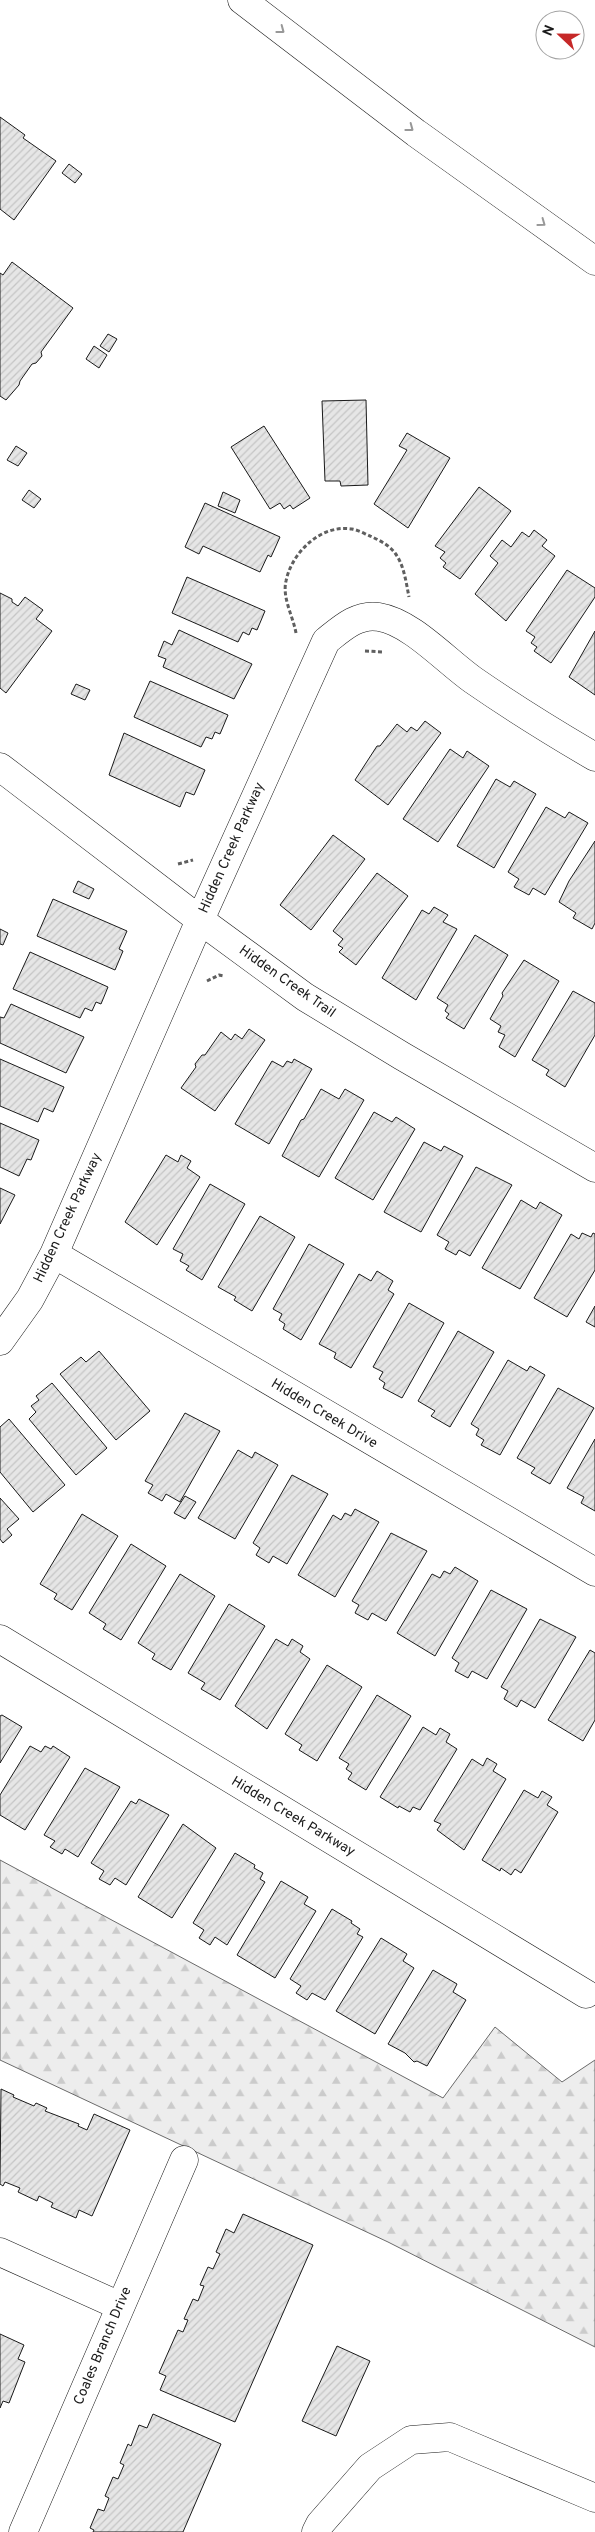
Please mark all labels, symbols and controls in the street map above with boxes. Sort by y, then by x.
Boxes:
north arrow [535,10,585,60]
text: N [540,23,559,39]
one-way arrow [275,24,284,32]
one-way arrow [404,122,414,131]
one-way arrow [536,217,546,226]
street label: Hidden Creek Parkway [195,780,269,916]
street label: Hidden Creek Trail [235,942,339,1022]
street label: Hidden Creek Parkway [30,1150,106,1286]
street label: Hidden Creek Drive [268,1375,380,1453]
street label: Hidden Creek Parkway [228,1773,358,1861]
street label: Coales Branch Drive [70,2284,136,2408]

